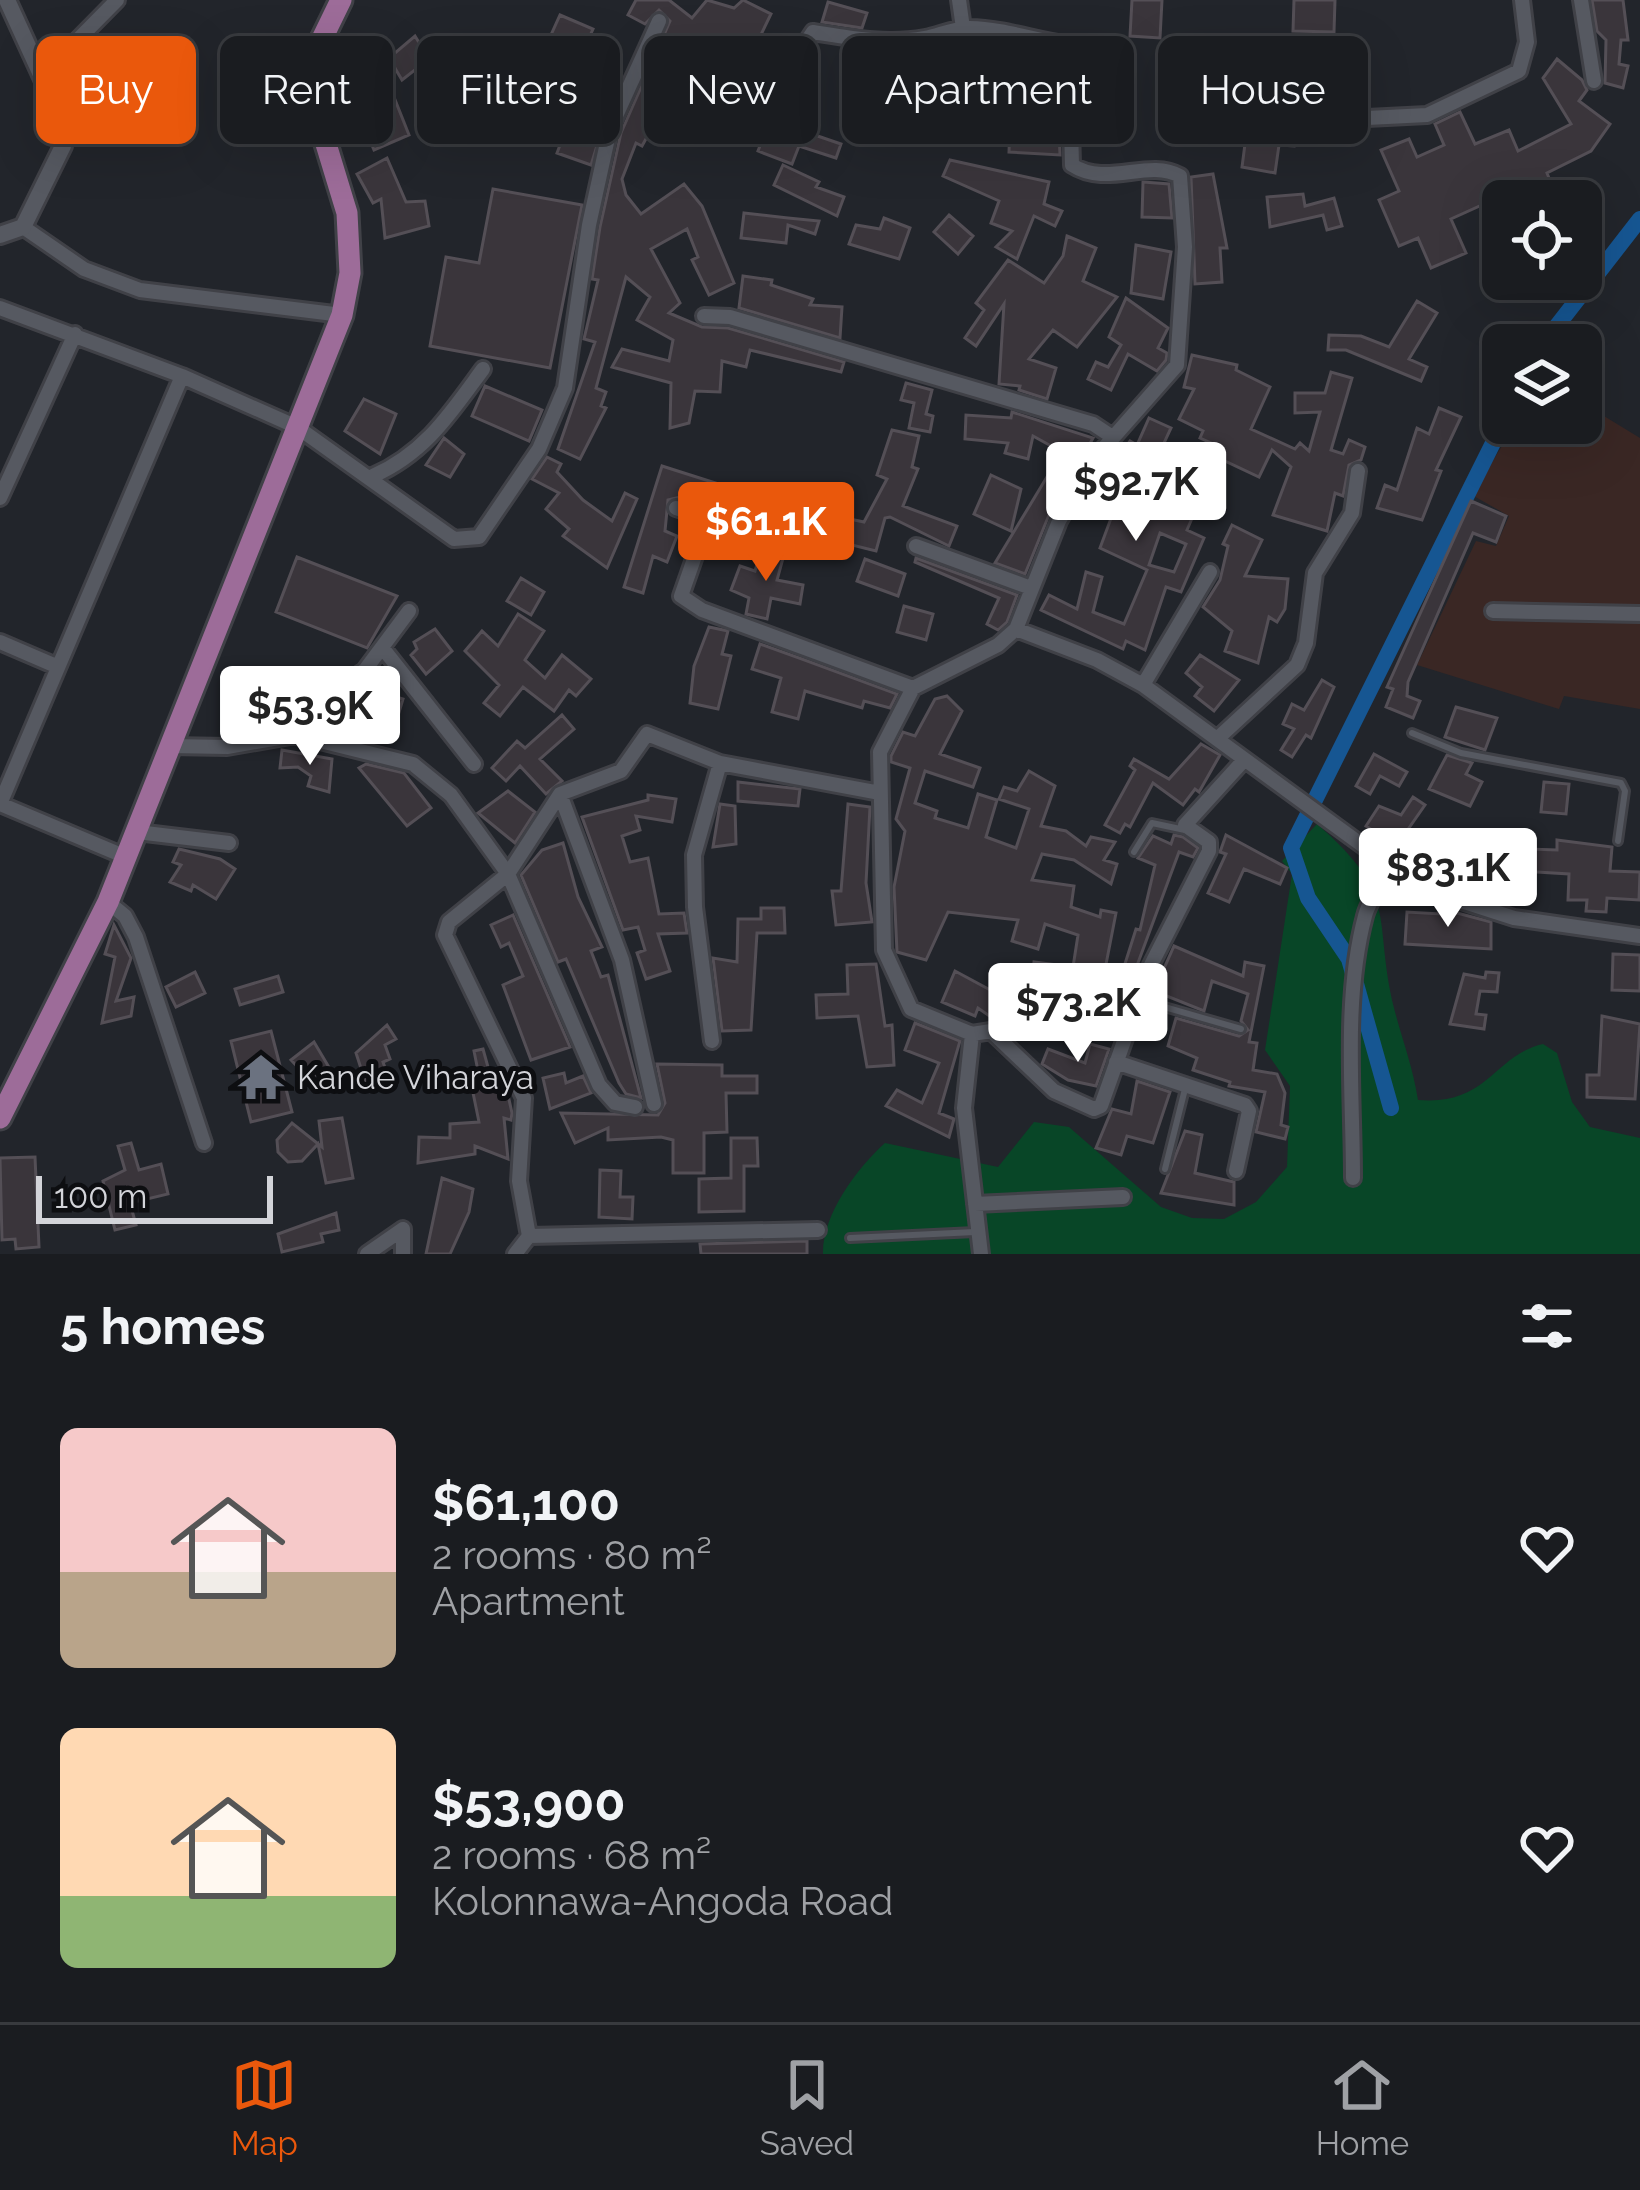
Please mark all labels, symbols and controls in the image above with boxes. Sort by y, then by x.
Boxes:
chip: Buy [36,36,196,144]
chip: Rent [220,36,393,144]
chip: Filters [417,36,620,144]
chip: New [644,36,818,144]
chip: Apartment [842,36,1134,144]
chip: House [1158,36,1368,144]
map controls [1482,180,1602,444]
button: locate [1482,180,1602,300]
button: layers [1482,324,1602,444]
pin: $92.7K [1038,442,1234,544]
text: $92.7K [1073,458,1199,504]
pin: $61.1K [668,482,864,584]
text: $61.1K [705,498,827,544]
pin: $53.9K [212,666,408,768]
text: $53.9K [247,682,373,728]
pin: $83.1K [1350,828,1546,930]
text: $83.1K [1386,844,1510,890]
pin: $73.2K [980,963,1176,1065]
text: $73.2K [1015,979,1141,1025]
temple icon: Kande Viharaya [236,1052,286,1102]
place label: Kande Viharaya [297,1058,534,1097]
scale bar [36,1170,273,1223]
text: 100 m [54,1177,147,1216]
icon: filters [1514,1293,1580,1359]
text: 5 homes [60,1296,265,1356]
text: $61,100 [432,1472,620,1532]
icon: home [156,1476,300,1620]
icon: heart [1514,1515,1580,1581]
text: 2 rooms · 80 m² [432,1532,712,1578]
text: Apartment [432,1578,625,1624]
text: $53,900 [432,1772,626,1832]
icon: home [156,1776,300,1920]
icon: heart [1514,1815,1580,1881]
text: 2 rooms · 68 m² [432,1832,711,1878]
text: Kolonnawa-Angoda Road [432,1878,893,1924]
tab: Map [231,2052,298,2163]
tab: Saved [760,2052,854,2163]
tab: Home [1316,2052,1409,2163]

